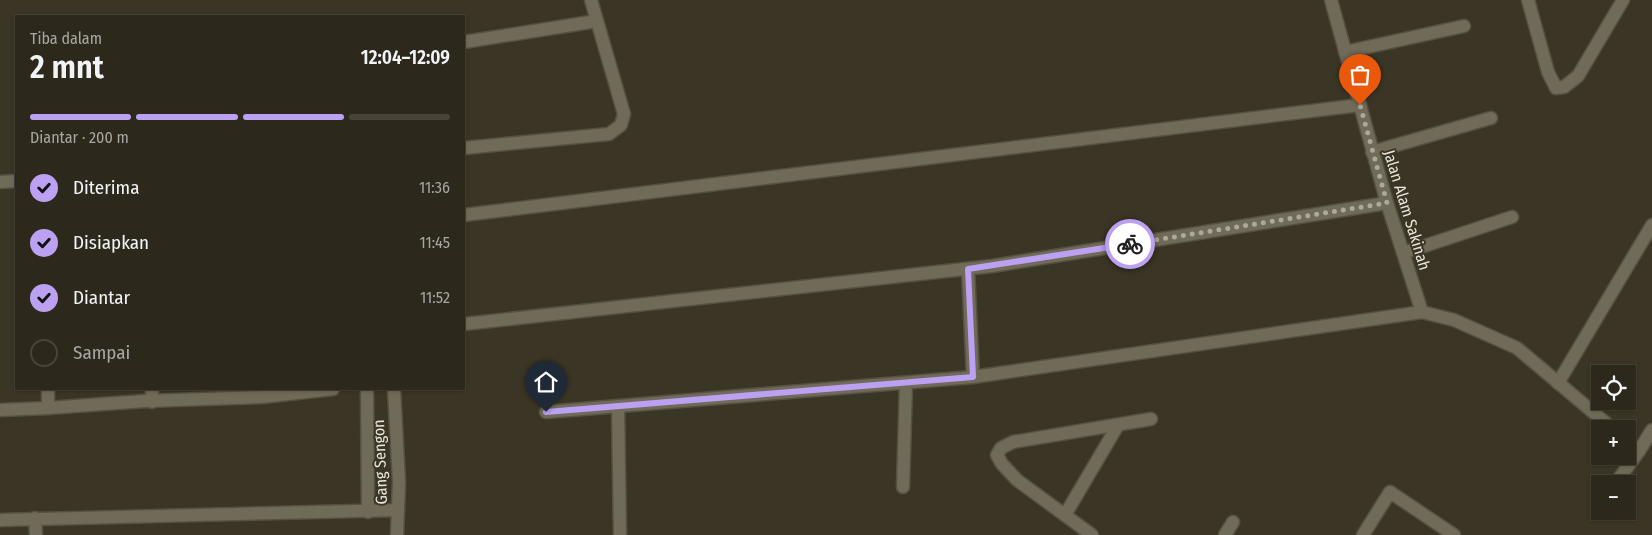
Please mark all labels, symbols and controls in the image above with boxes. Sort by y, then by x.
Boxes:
text: Tiba dalam [30,29,102,48]
text: 12:04–12:09 [361,46,450,69]
text: 2 mnt [30,48,104,86]
pin [1339,54,1381,105]
icon: bag [1346,61,1374,89]
text: Diantar · 200 m [30,128,129,147]
street label: Jalan Alam Sakinah [1380,148,1434,272]
icon: check [30,174,58,202]
text: Diterima [73,176,139,199]
text: 11:36 [419,178,450,197]
courier [1105,219,1155,269]
icon: check [30,229,58,257]
icon: bike [1116,230,1144,258]
text: Disiapkan [73,231,149,254]
text: 11:45 [420,233,450,252]
icon: check [30,284,58,312]
text: Diantar [73,286,130,309]
text: 11:52 [420,288,450,307]
text: Sampai [73,341,130,364]
pin [525,361,567,412]
map controls [1591,365,1636,520]
button: locate [1591,365,1636,410]
icon: home [532,368,560,396]
street label: Gang Sengon [369,419,391,505]
button: + [1591,420,1636,465]
button: − [1591,475,1636,520]

